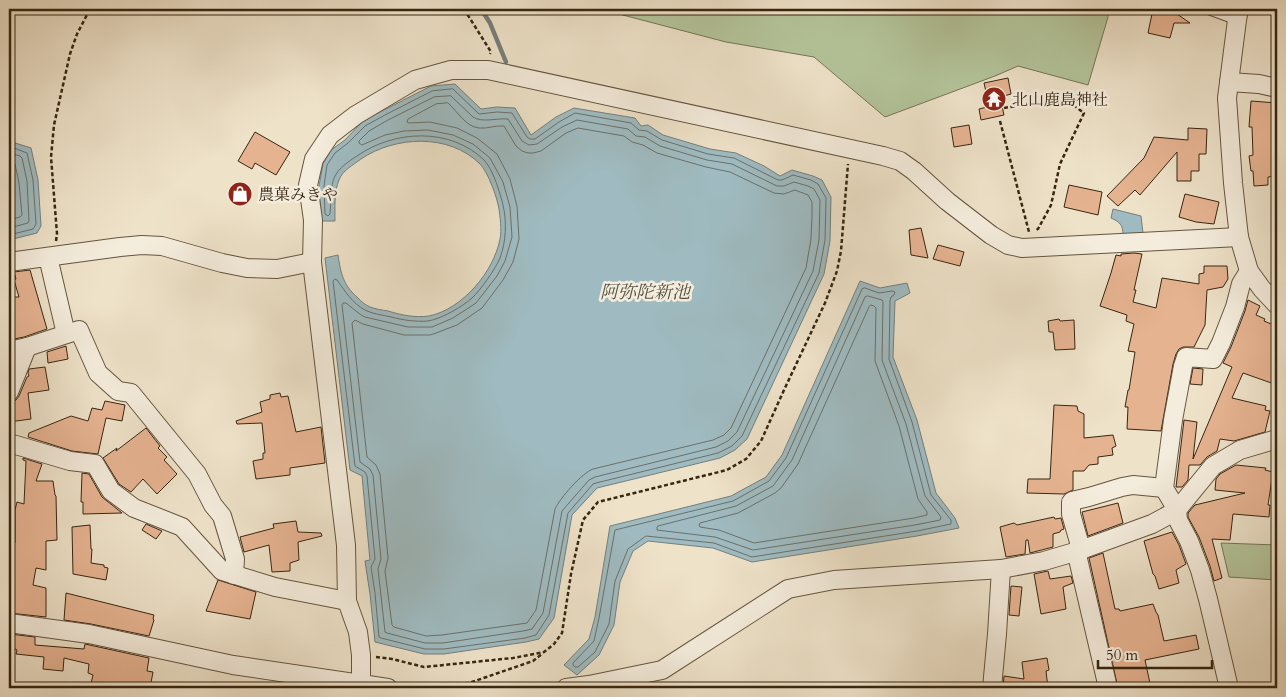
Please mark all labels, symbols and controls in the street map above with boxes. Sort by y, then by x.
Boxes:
temple icon: 北山鹿島神社 [981,86,1007,112]
place label: 北山鹿島神社 [1012,89,1108,111]
shop icon: 農菓みきや [227,181,253,207]
place label: 農菓みきや [258,184,338,206]
water label: 阿弥陀新池 [600,280,692,305]
scale bar [1098,637,1212,669]
text: 50 m [1106,645,1138,665]

